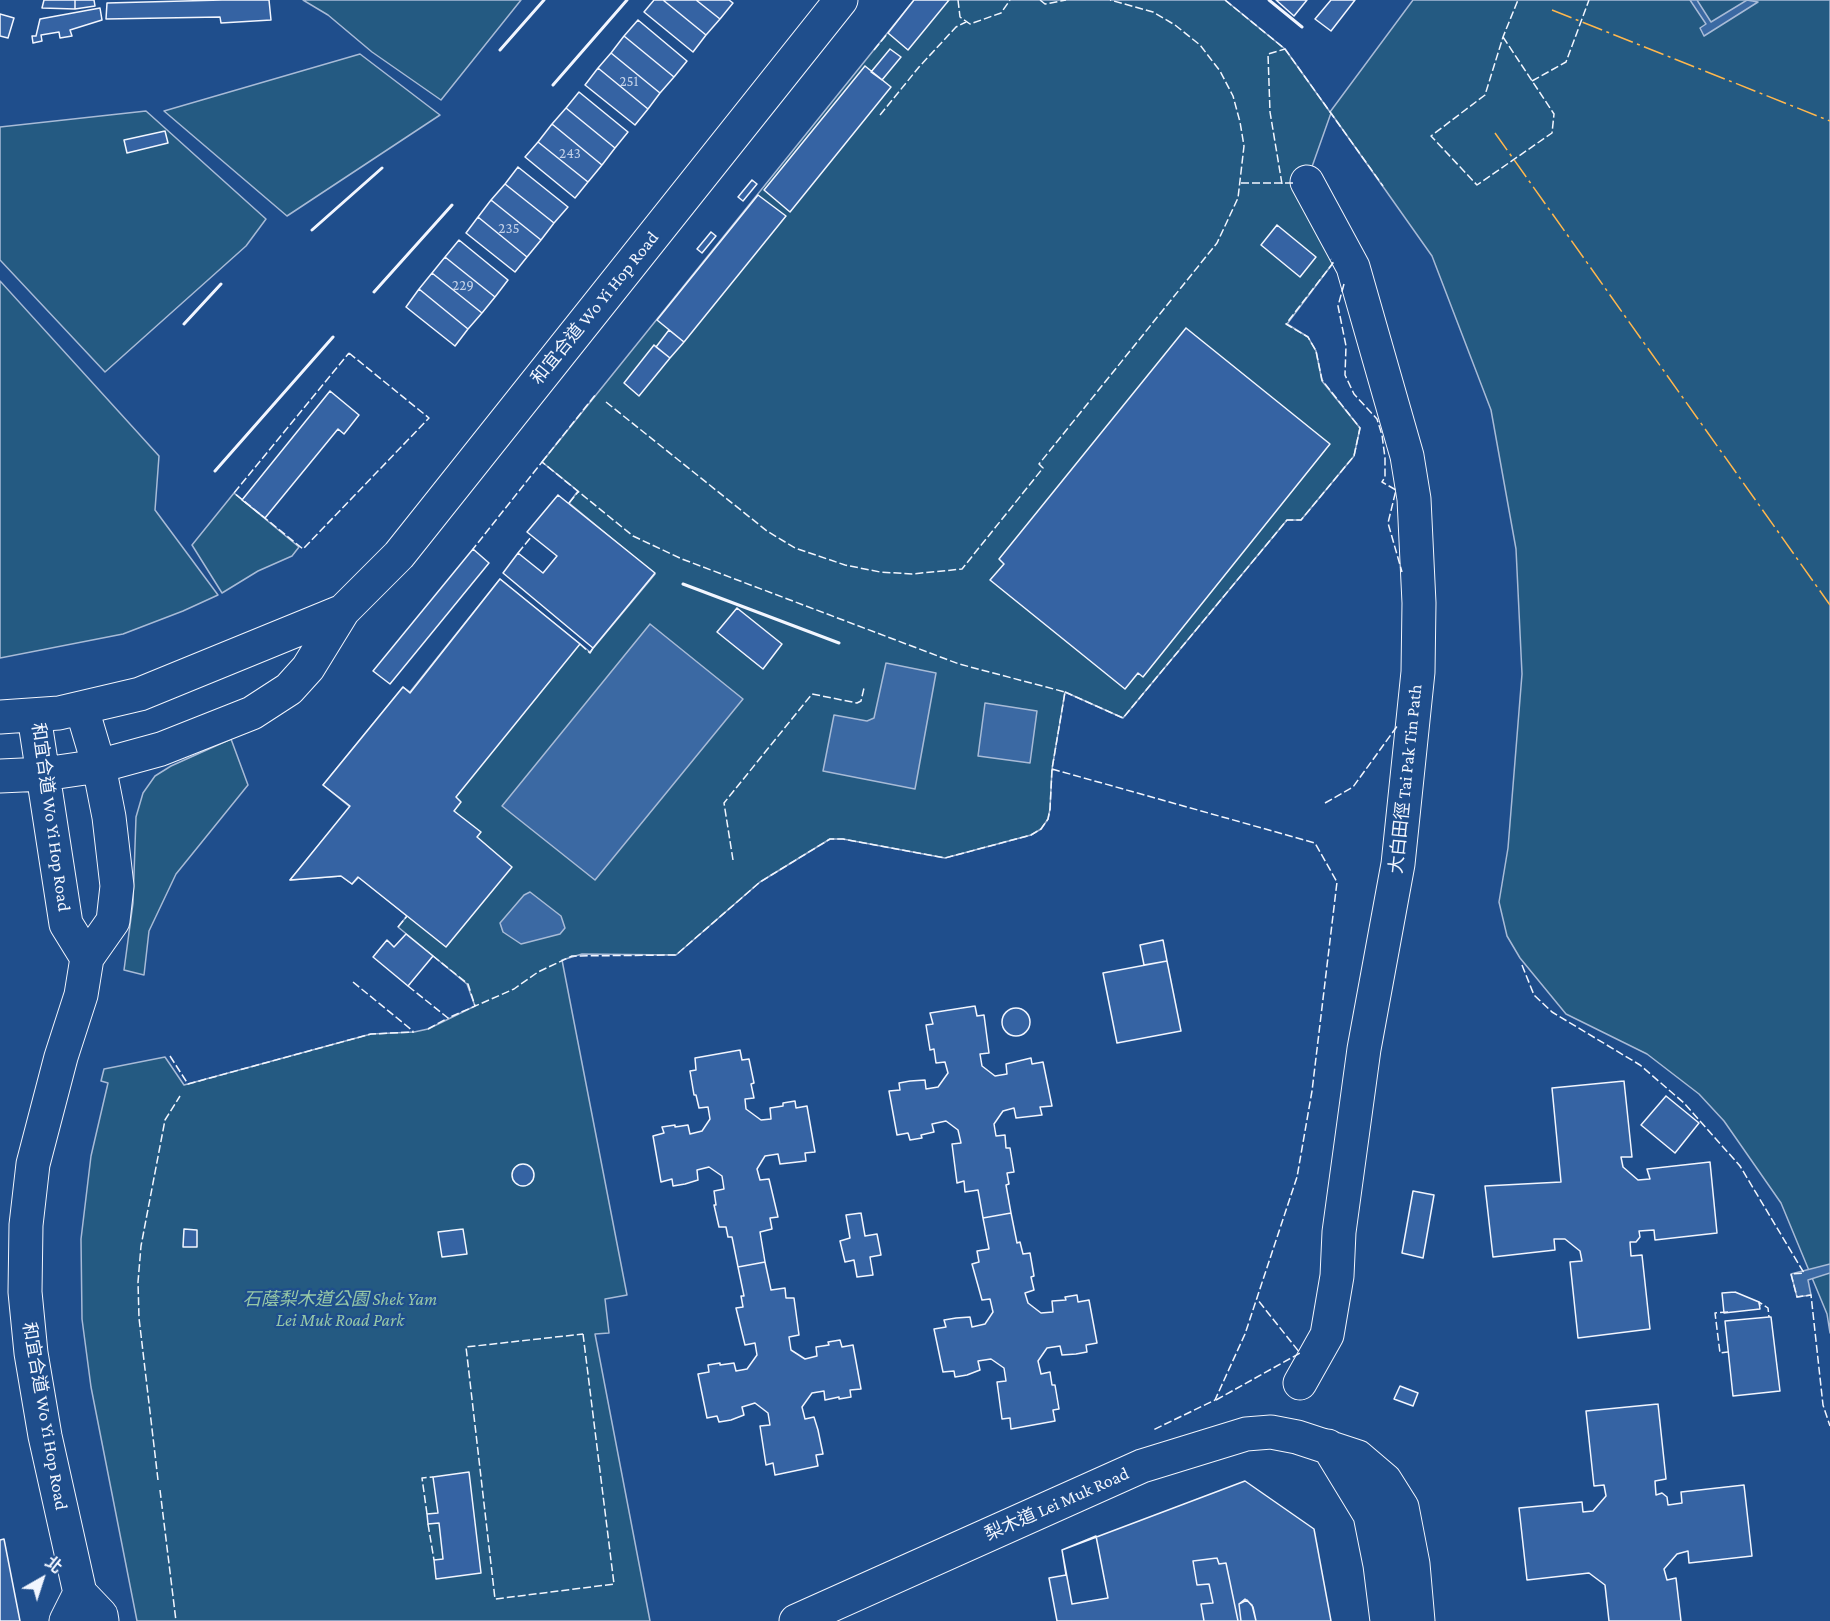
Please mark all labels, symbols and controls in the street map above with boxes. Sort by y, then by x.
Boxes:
house number: 251 [619,72,639,90]
house number: 243 [559,144,581,162]
house number: 235 [498,219,520,237]
street label: 和宜合道 Wo Yi Hop Road [527,227,663,389]
house number: 229 [452,276,474,294]
street label: 大白田徑 Tai Pak Tin Path [1385,683,1427,875]
street label: 和宜合道 Wo Yi Hop Road [27,721,75,913]
park label: 石蔭梨木道公園 Shek Yam Lei Muk Road Park [243,1288,437,1330]
street label: 和宜合道 Wo Yi Hop Road [18,1320,72,1512]
street label: 梨木道 Lei Muk Road [982,1463,1132,1545]
north arrow [12,1549,72,1609]
text: 北 [42,1553,65,1576]

